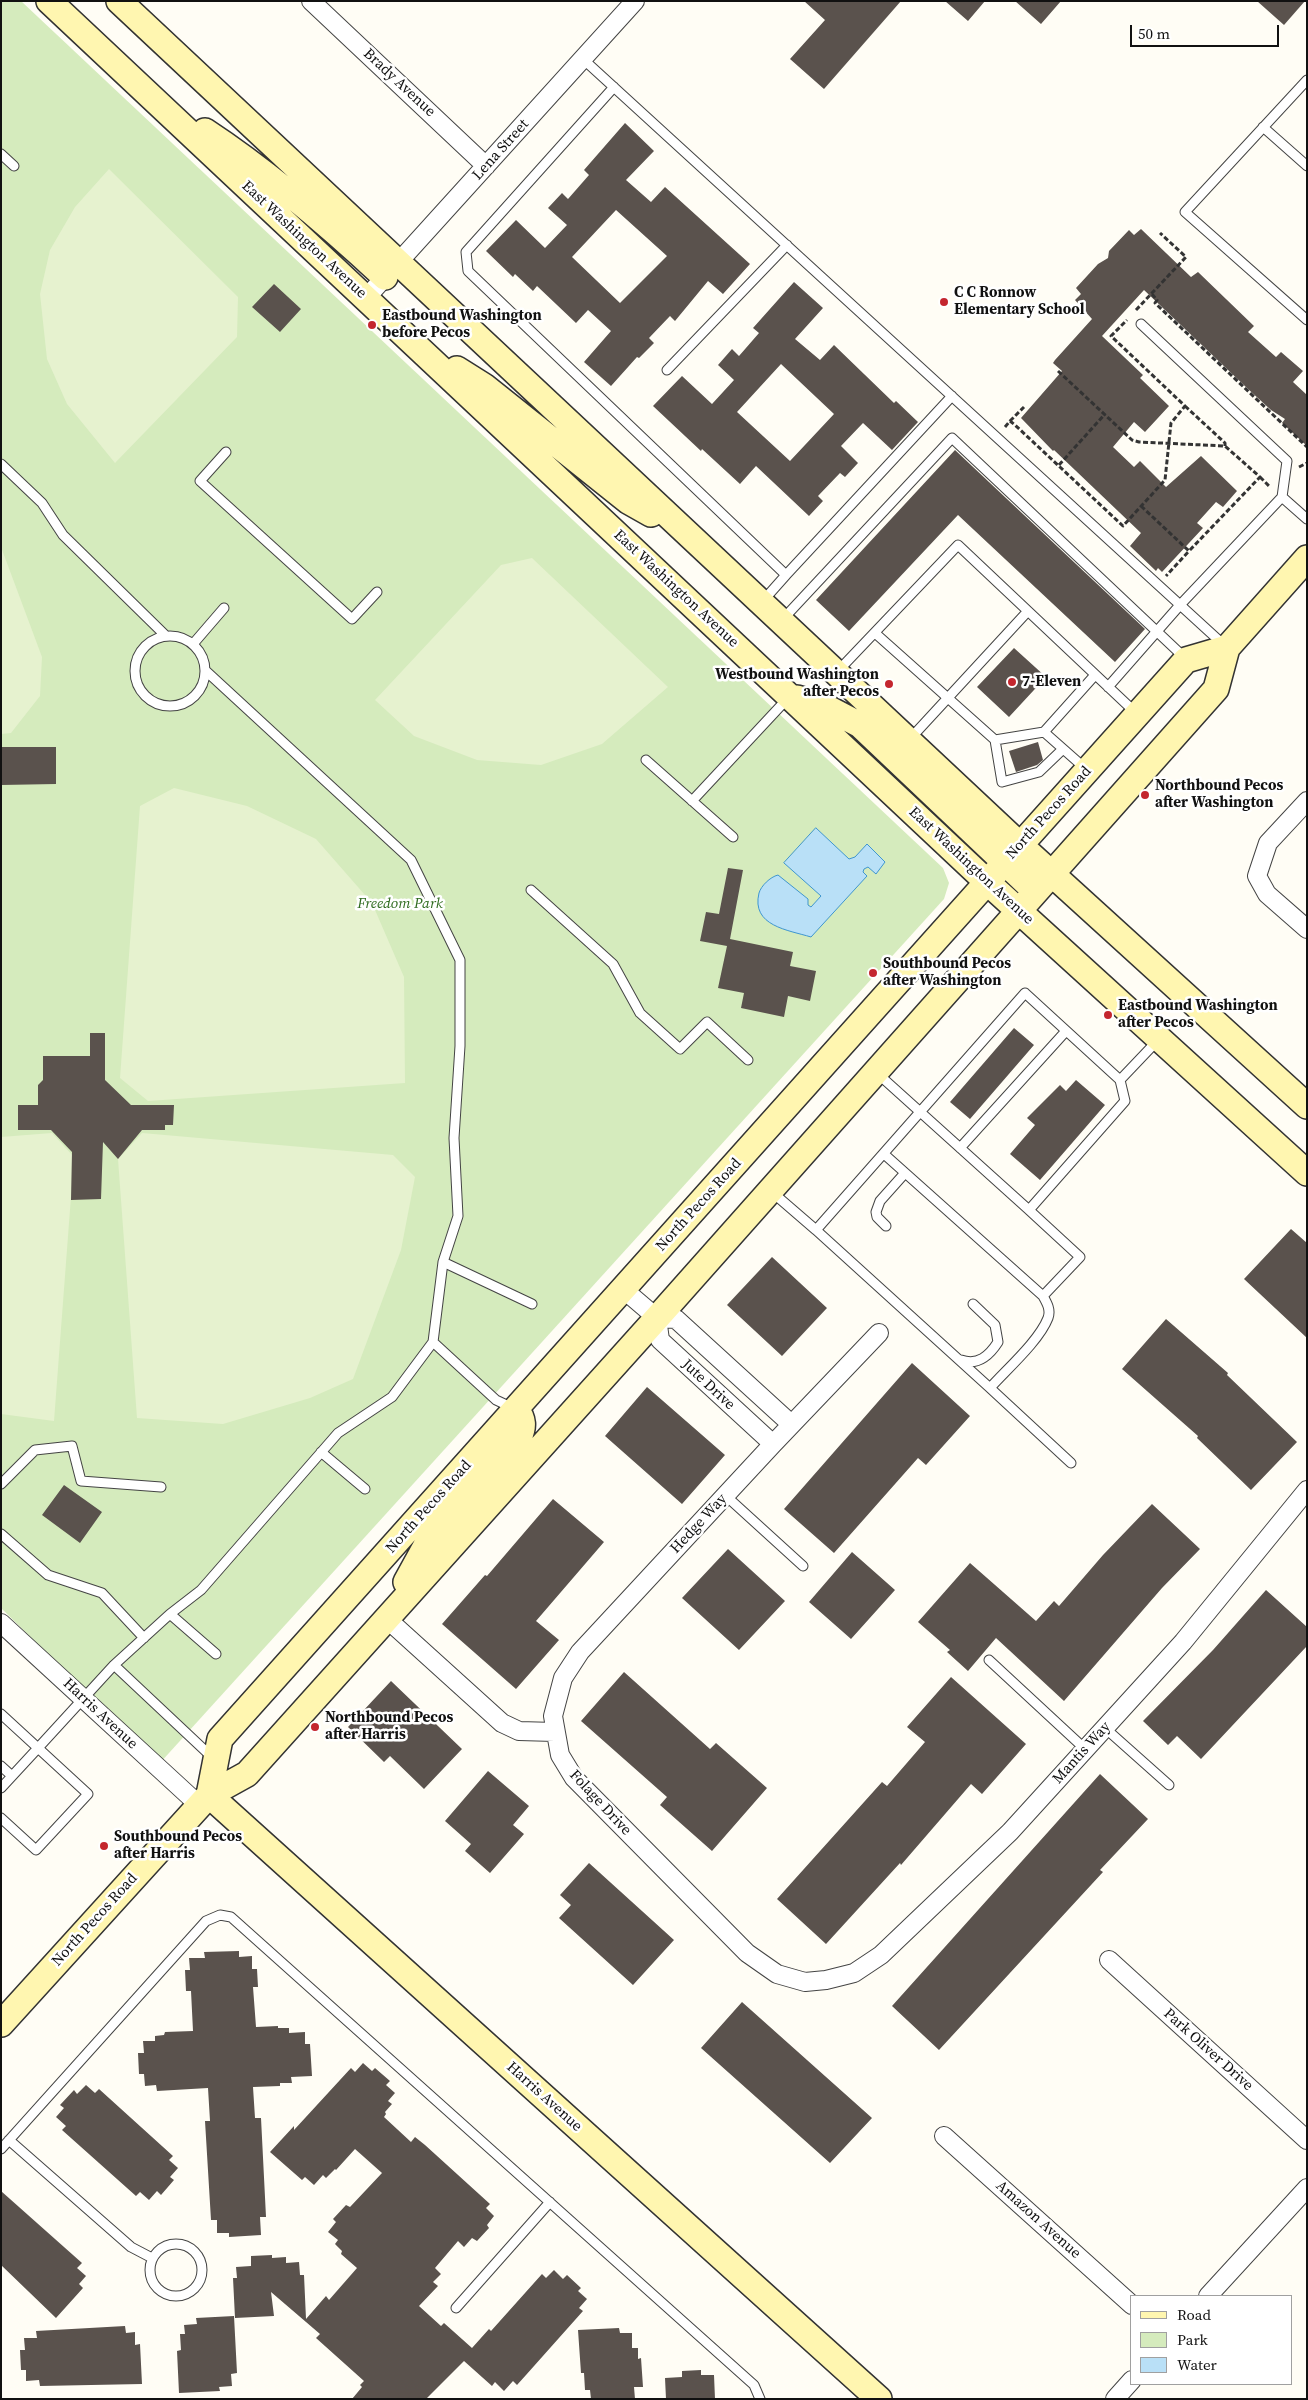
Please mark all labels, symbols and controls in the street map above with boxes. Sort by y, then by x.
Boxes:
scale bar [1133,15,1282,47]
text: 50 m [1138,23,1170,44]
street label: Brady Avenue [359,45,439,121]
street label: Lena Street [469,116,533,184]
street label: East Washington Avenue [238,177,370,303]
place label: C C Ronnow Elementary School [954,284,1084,319]
marker: C C Ronnow Elementary School [938,296,950,308]
place label: Eastbound Washington before Pecos [382,307,542,342]
marker: Eastbound Washington before Pecos [366,319,378,331]
street label: East Washington Avenue [610,526,742,652]
place label: Westbound Washington after Pecos [715,666,879,701]
place label: 7-Eleven [1022,673,1081,691]
marker: 7-Eleven [1006,676,1018,688]
marker: Westbound Washington after Pecos [883,678,895,690]
street label: North Pecos Road [1003,763,1095,863]
place label: Northbound Pecos after Washington [1155,777,1283,812]
marker: Northbound Pecos after Washington [1139,789,1151,801]
street label: East Washington Avenue [905,803,1037,929]
park label: Freedom Park [357,895,443,913]
place label: Southbound Pecos after Washington [883,955,1011,990]
marker: Southbound Pecos after Washington [867,967,879,979]
place label: Eastbound Washington after Pecos [1118,997,1278,1032]
marker: Eastbound Washington after Pecos [1102,1009,1114,1021]
street label: North Pecos Road [653,1155,745,1255]
street label: Jute Drive [678,1356,738,1414]
street label: North Pecos Road [383,1457,475,1557]
street label: Hedge Way [667,1490,731,1558]
street label: Harris Avenue [59,1675,141,1753]
place label: Northbound Pecos after Harris [325,1709,453,1744]
street label: Mantis Way [1049,1718,1115,1788]
marker: Northbound Pecos after Harris [309,1721,321,1733]
street label: Folage Drive [565,1767,635,1839]
place label: Southbound Pecos after Harris [114,1828,242,1863]
marker: Southbound Pecos after Harris [98,1840,110,1852]
street label: North Pecos Road [49,1870,141,1970]
street label: Park Oliver Drive [1159,2005,1257,2095]
street label: Harris Avenue [502,2058,586,2136]
street label: Amazon Avenue [992,2177,1084,2263]
legend [1130,2295,1293,2385]
text: Road [1177,2304,1211,2325]
text: Park [1177,2329,1208,2350]
text: Water [1177,2354,1217,2375]

